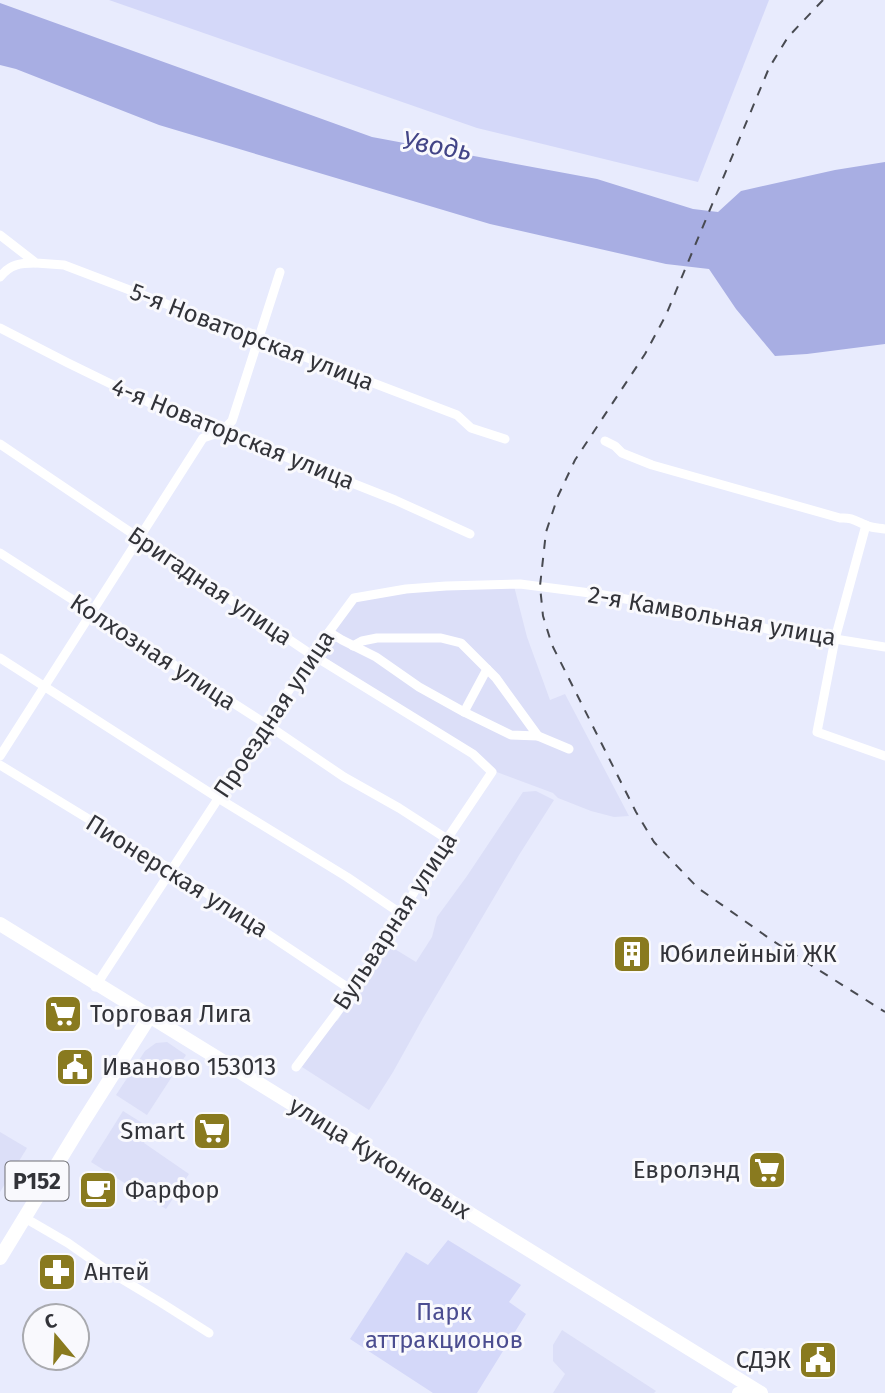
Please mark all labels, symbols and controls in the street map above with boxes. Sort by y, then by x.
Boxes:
water label: Уводь [400,125,474,167]
street label: 5-я Новаторская улица [126,278,378,396]
street label: 4-я Новаторская улица [107,372,359,496]
street label: Бригадная улица [123,521,297,651]
street label: 2-я Камвольная улица [586,580,838,652]
street label: Колхозная улица [65,588,241,716]
street label: Проездная улица [208,625,340,803]
street label: Пионерская улица [81,809,273,943]
street label: Бульварная улица [327,827,463,1015]
building icon: Юбилейный ЖК [611,933,653,975]
place label: Юбилейный ЖК [659,940,837,968]
supermarket icon: Торговая Лига [42,993,84,1035]
place label: Торговая Лига [90,1000,252,1028]
public building icon: Иваново 153013 [54,1046,96,1088]
place label: Иваново 153013 [102,1053,276,1081]
street label: улица Куконковых [284,1091,476,1225]
supermarket icon: Smart [191,1110,233,1152]
place label: Smart [120,1117,185,1145]
supermarket icon: Евролэнд [746,1149,788,1191]
place label: Евролэнд [633,1156,740,1184]
road number: Р152 [5,1162,68,1200]
cafe icon: Фарфор [77,1169,119,1211]
place label: Фарфор [125,1176,220,1204]
pharmacy icon: Антей [36,1251,78,1293]
place label: Антей [84,1258,150,1286]
park label: Парк аттракционов [365,1298,523,1354]
north arrow [21,1302,91,1372]
text: С [42,1309,60,1334]
public building icon: СДЭК [797,1339,839,1381]
place label: СДЭК [736,1346,791,1374]

